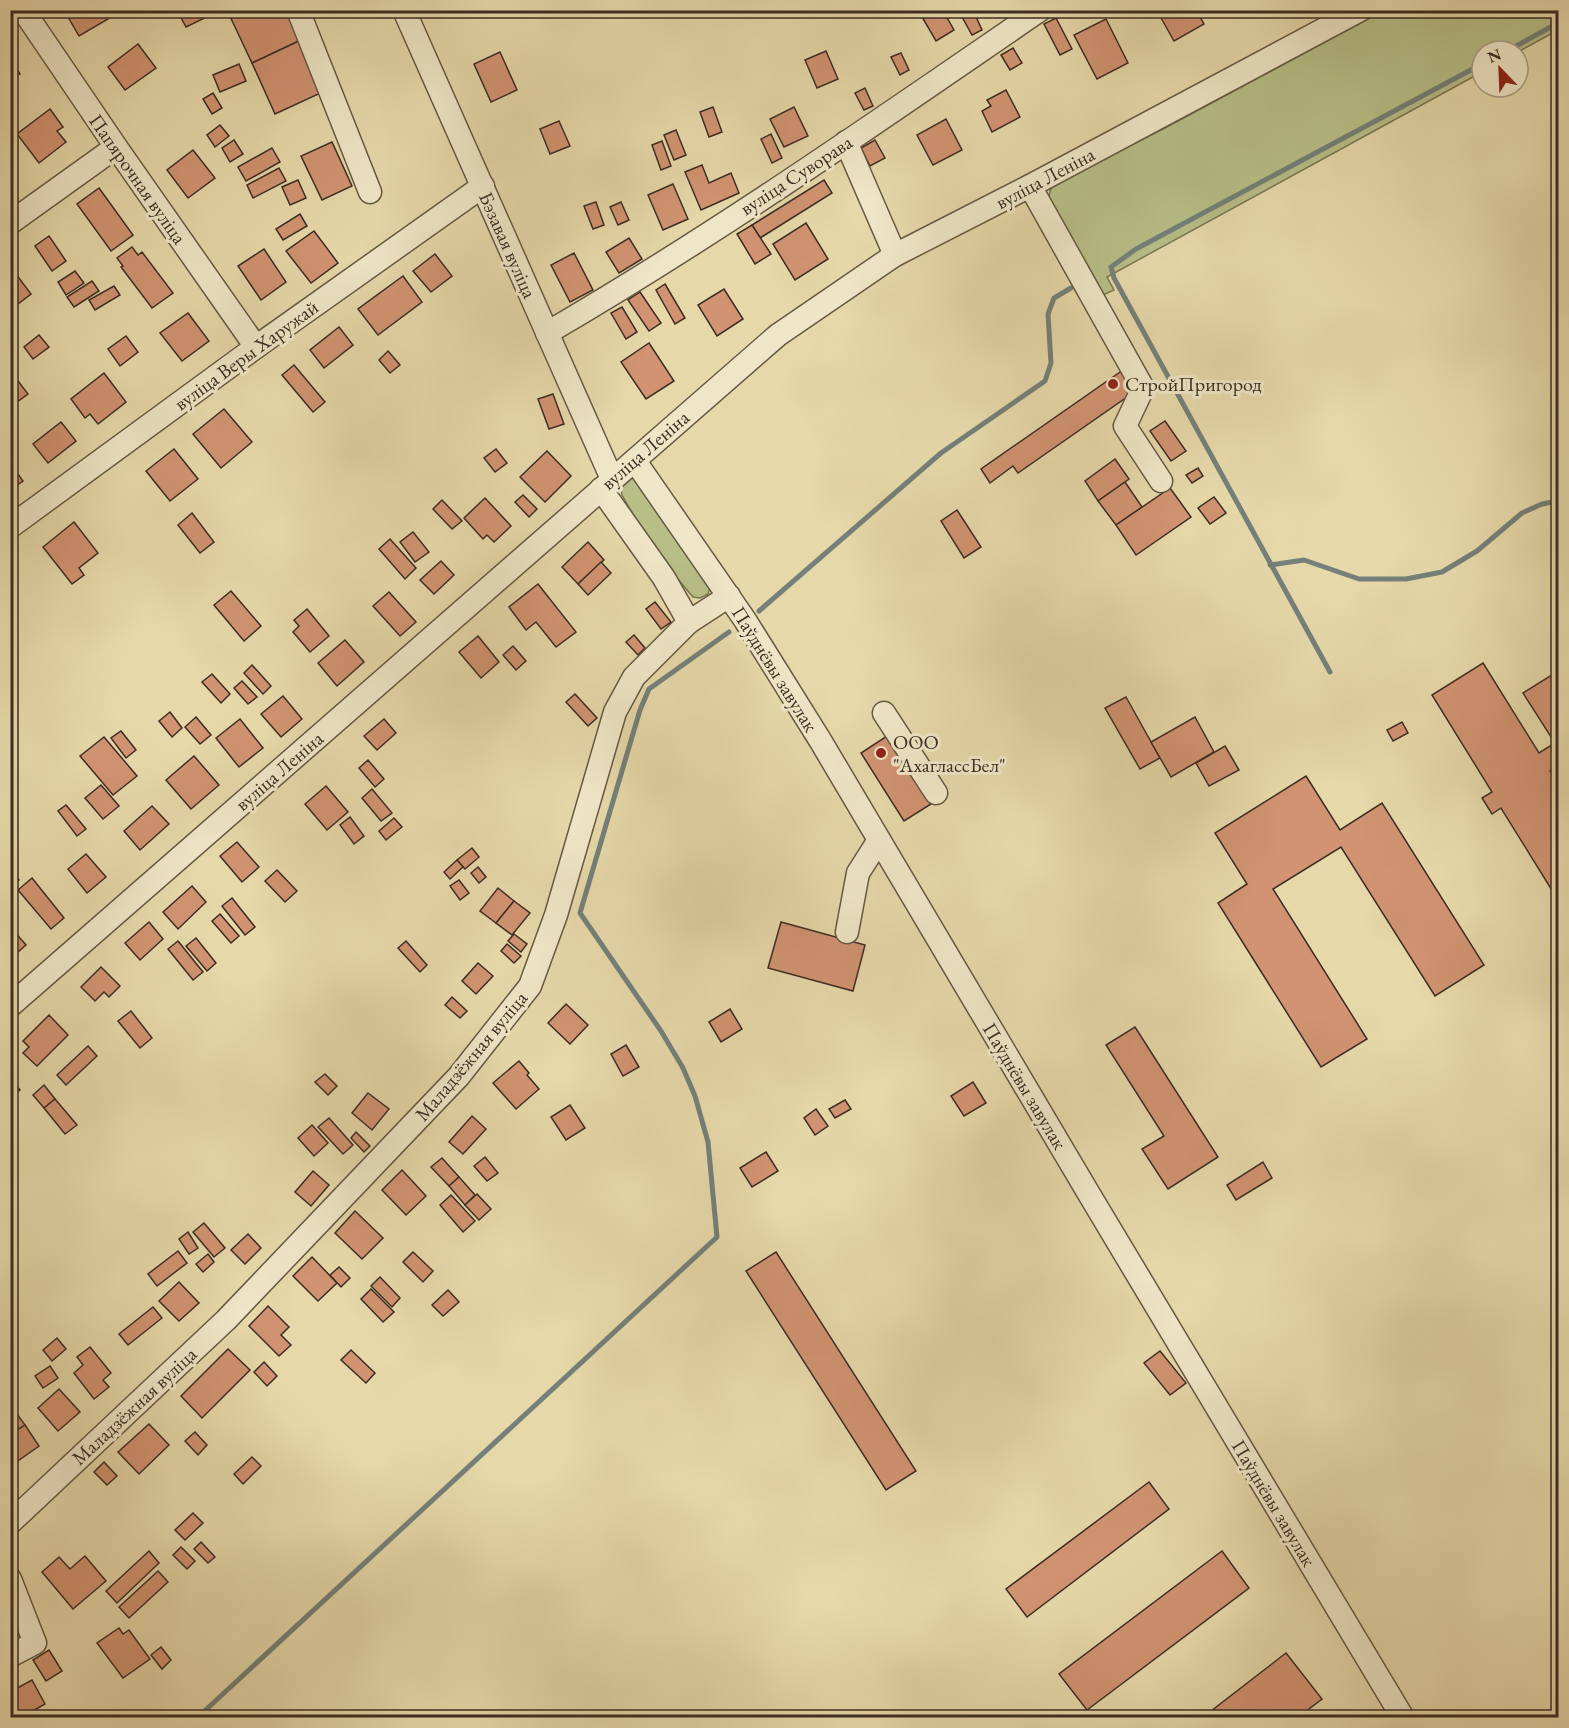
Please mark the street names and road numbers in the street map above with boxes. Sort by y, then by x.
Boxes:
street label: Папярочная вуліца [83,109,193,249]
street label: вуліца Суворава [735,129,857,221]
street label: вуліца Леніна [991,141,1099,215]
street label: Бэзавая вуліца [473,188,543,302]
street label: вуліца Веры Харужай [169,294,324,416]
street label: вуліца Леніна [595,404,695,496]
street label: Паўднёвы завулак [726,601,824,737]
street label: вуліца Леніна [229,725,329,817]
street label: Маладзёжная вуліца [409,986,533,1126]
street label: Паўднёвы завулак [977,1018,1073,1155]
street label: Маладзёжная вуліца [66,1341,202,1471]
street label: Паўднёвы завулак [1226,1435,1322,1572]

